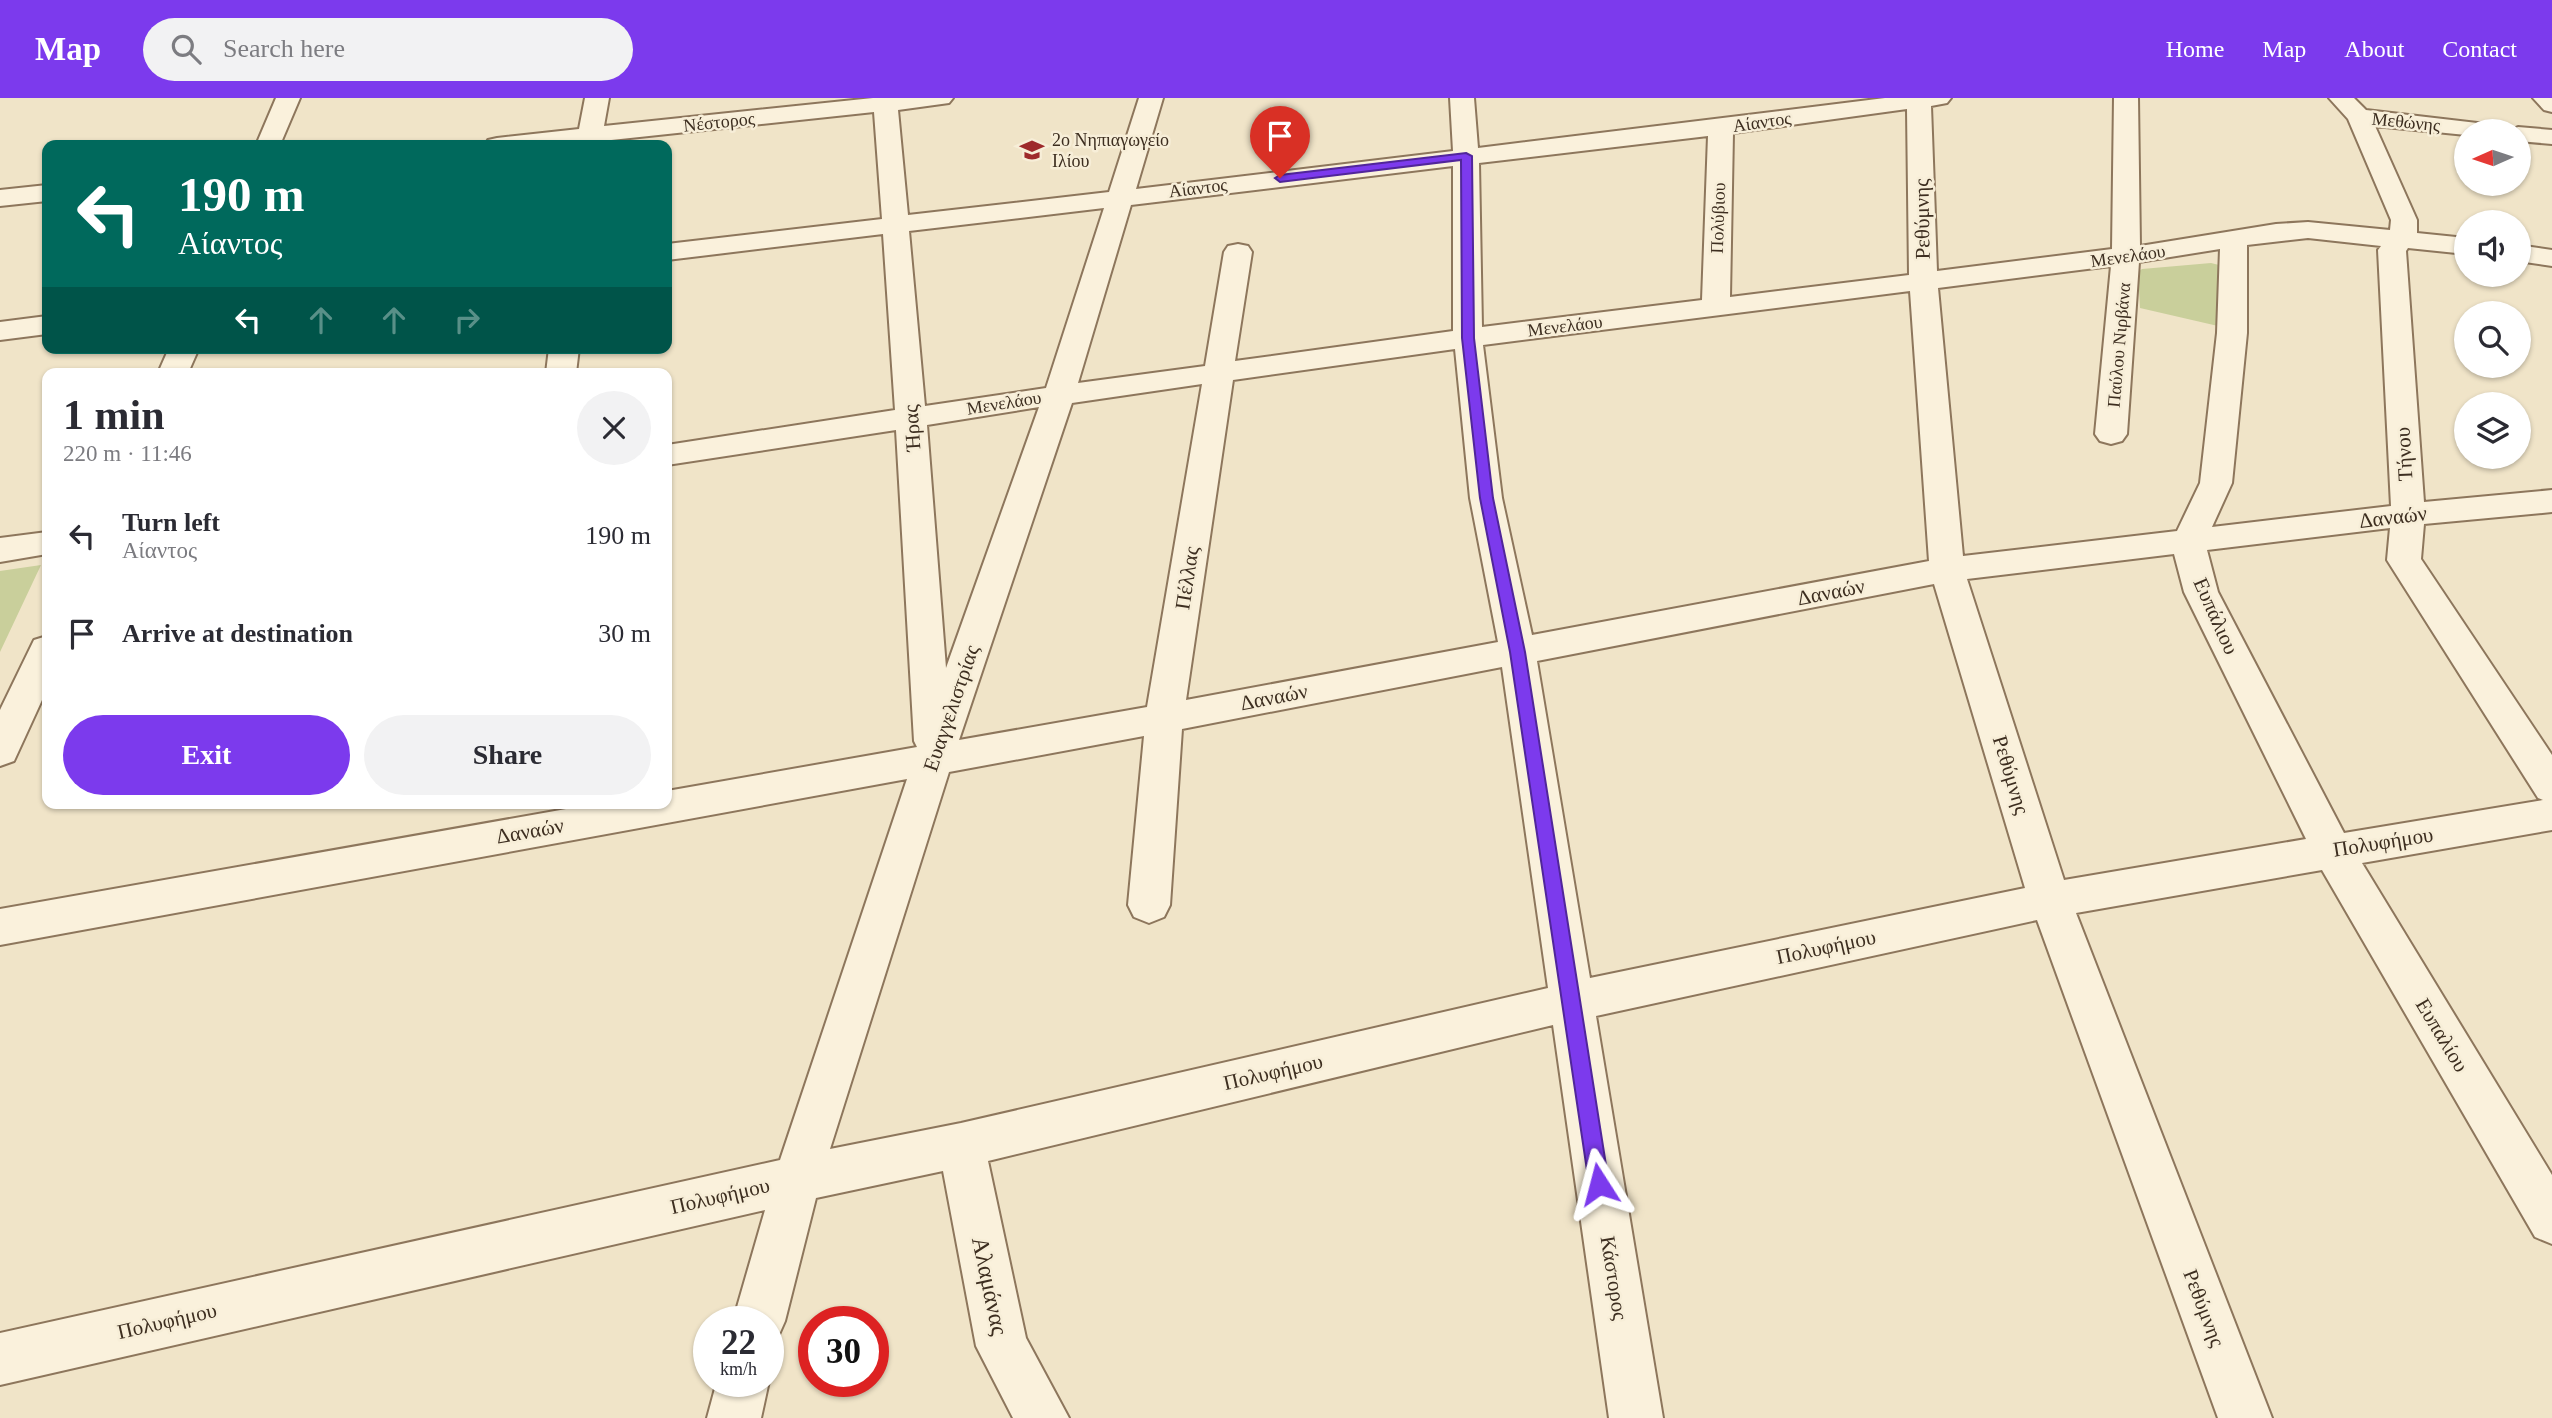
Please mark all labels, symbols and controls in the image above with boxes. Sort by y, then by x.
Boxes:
search box [143,18,633,81]
icon: search [167,30,205,68]
text: Map [35,31,101,67]
text: Search here [223,34,345,63]
text: Home [2166,36,2224,62]
text: Map [2262,36,2306,62]
text: About [2344,36,2404,62]
text: Contact [2442,36,2517,62]
pin [1250,106,1310,178]
street label: Νέστορος [682,108,756,136]
street label: Αίαντος [1732,108,1792,136]
street label: Μεθώνης [2371,108,2441,136]
icon: arrive [1261,117,1299,155]
north arrow [2454,119,2530,196]
map controls [2454,119,2531,469]
place label: 2ο Νηπιαγωγείο Ιλίου [1052,130,1169,171]
school or university icon: 2ο Νηπιαγωγείο Ιλίου [1018,136,1046,164]
text: 190 m [178,167,305,222]
icon: left [63,168,154,259]
street label: Αίαντος [1168,174,1228,202]
street label: Ρεθύμνης [1909,178,1935,260]
street label: Πολύβιου [1707,182,1729,254]
button: sound [2454,210,2531,287]
text: Αίαντος [178,225,282,261]
street label: Μενελάου [2089,241,2167,271]
street label: Παύλου Νιρβάνα [2104,281,2134,408]
icon: left [229,301,267,339]
icon: ahead [302,301,340,339]
icon: ahead [375,301,413,339]
icon: right [448,301,486,339]
button: search [2454,301,2531,378]
street label: Μενελάου [1526,311,1604,341]
street label: Μενελάου [965,387,1043,419]
button: close [577,391,651,465]
text: 1 min [63,392,165,438]
button: layers [2454,392,2531,469]
street label: Ήρας [898,403,926,453]
street label: Τήνου [2391,426,2417,482]
text: 220 m · 11:46 [63,441,192,466]
street label: Δαναών [2358,501,2428,533]
text: Turn left [122,508,220,537]
icon: left [63,517,101,555]
text: 190 m [585,521,651,550]
text: Αίαντος [122,538,197,563]
street label: Πέλλας [1170,544,1204,611]
street label: Δαναών [1795,574,1867,610]
street label: Ευπάλιου [2189,574,2243,658]
icon: arrive [63,615,101,653]
text: Arrive at destination [122,619,353,648]
text: 30 m [598,619,651,648]
street label: Ευαγγελιστρίας [918,641,984,774]
street label: Δαναών [1238,679,1310,715]
button: Exit [63,715,350,795]
button: Share [364,715,651,795]
street label: Ρεθύμνης [1988,733,2035,818]
street label: Δαναών [494,813,566,849]
street label: Πολυφήμου [2331,822,2435,862]
street label: Πολυφήμου [1774,925,1878,969]
street label: Ευπαλίου [2411,994,2473,1076]
street label: Πολυφήμου [1221,1049,1325,1095]
position arrow [1562,1147,1636,1221]
street label: Πολυφήμου [668,1173,772,1219]
street label: Αλαμάνας [967,1234,1013,1338]
street label: Κάστορος [1596,1234,1633,1322]
street label: Ρεθύμνης [2178,1266,2230,1351]
street label: Πολυφήμου [115,1298,219,1344]
speed limit sign: 30 [798,1306,889,1397]
text: 22 [721,1323,756,1362]
text: km/h [720,1359,757,1379]

